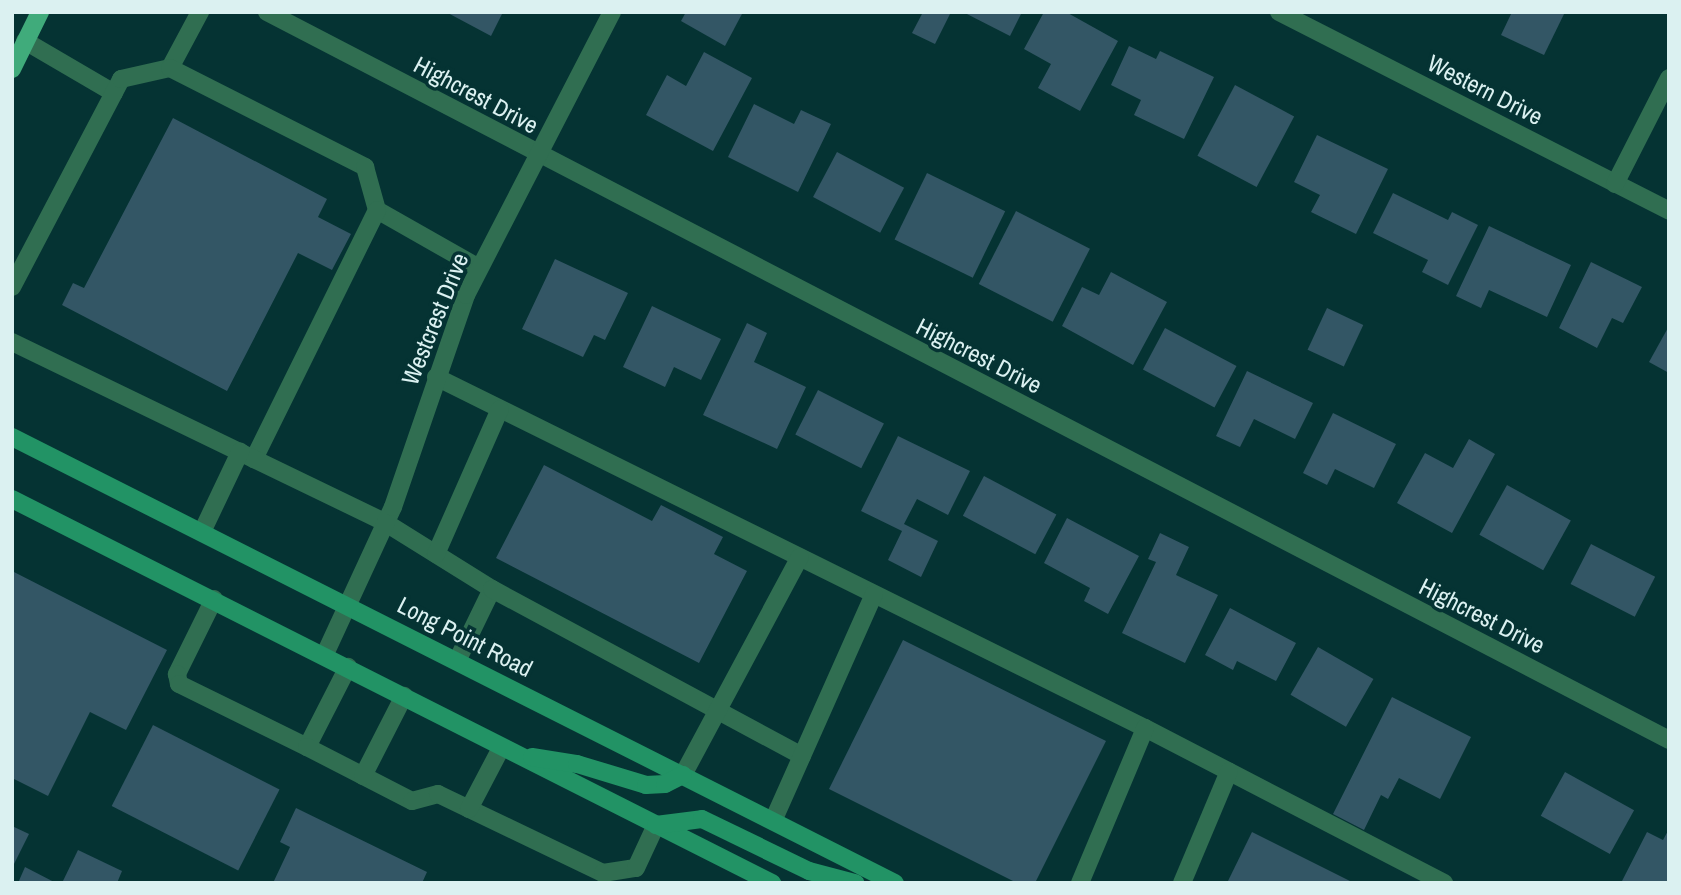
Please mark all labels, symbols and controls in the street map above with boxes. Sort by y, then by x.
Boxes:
street label: Western Drive [1423,49,1547,131]
street label: Highcrest Drive [409,50,543,140]
street label: Westcrest Drive [395,249,475,389]
street label: Highcrest Drive [912,312,1046,400]
street label: Highcrest Drive [1415,572,1549,660]
street label: Long Point Road [393,591,537,683]

